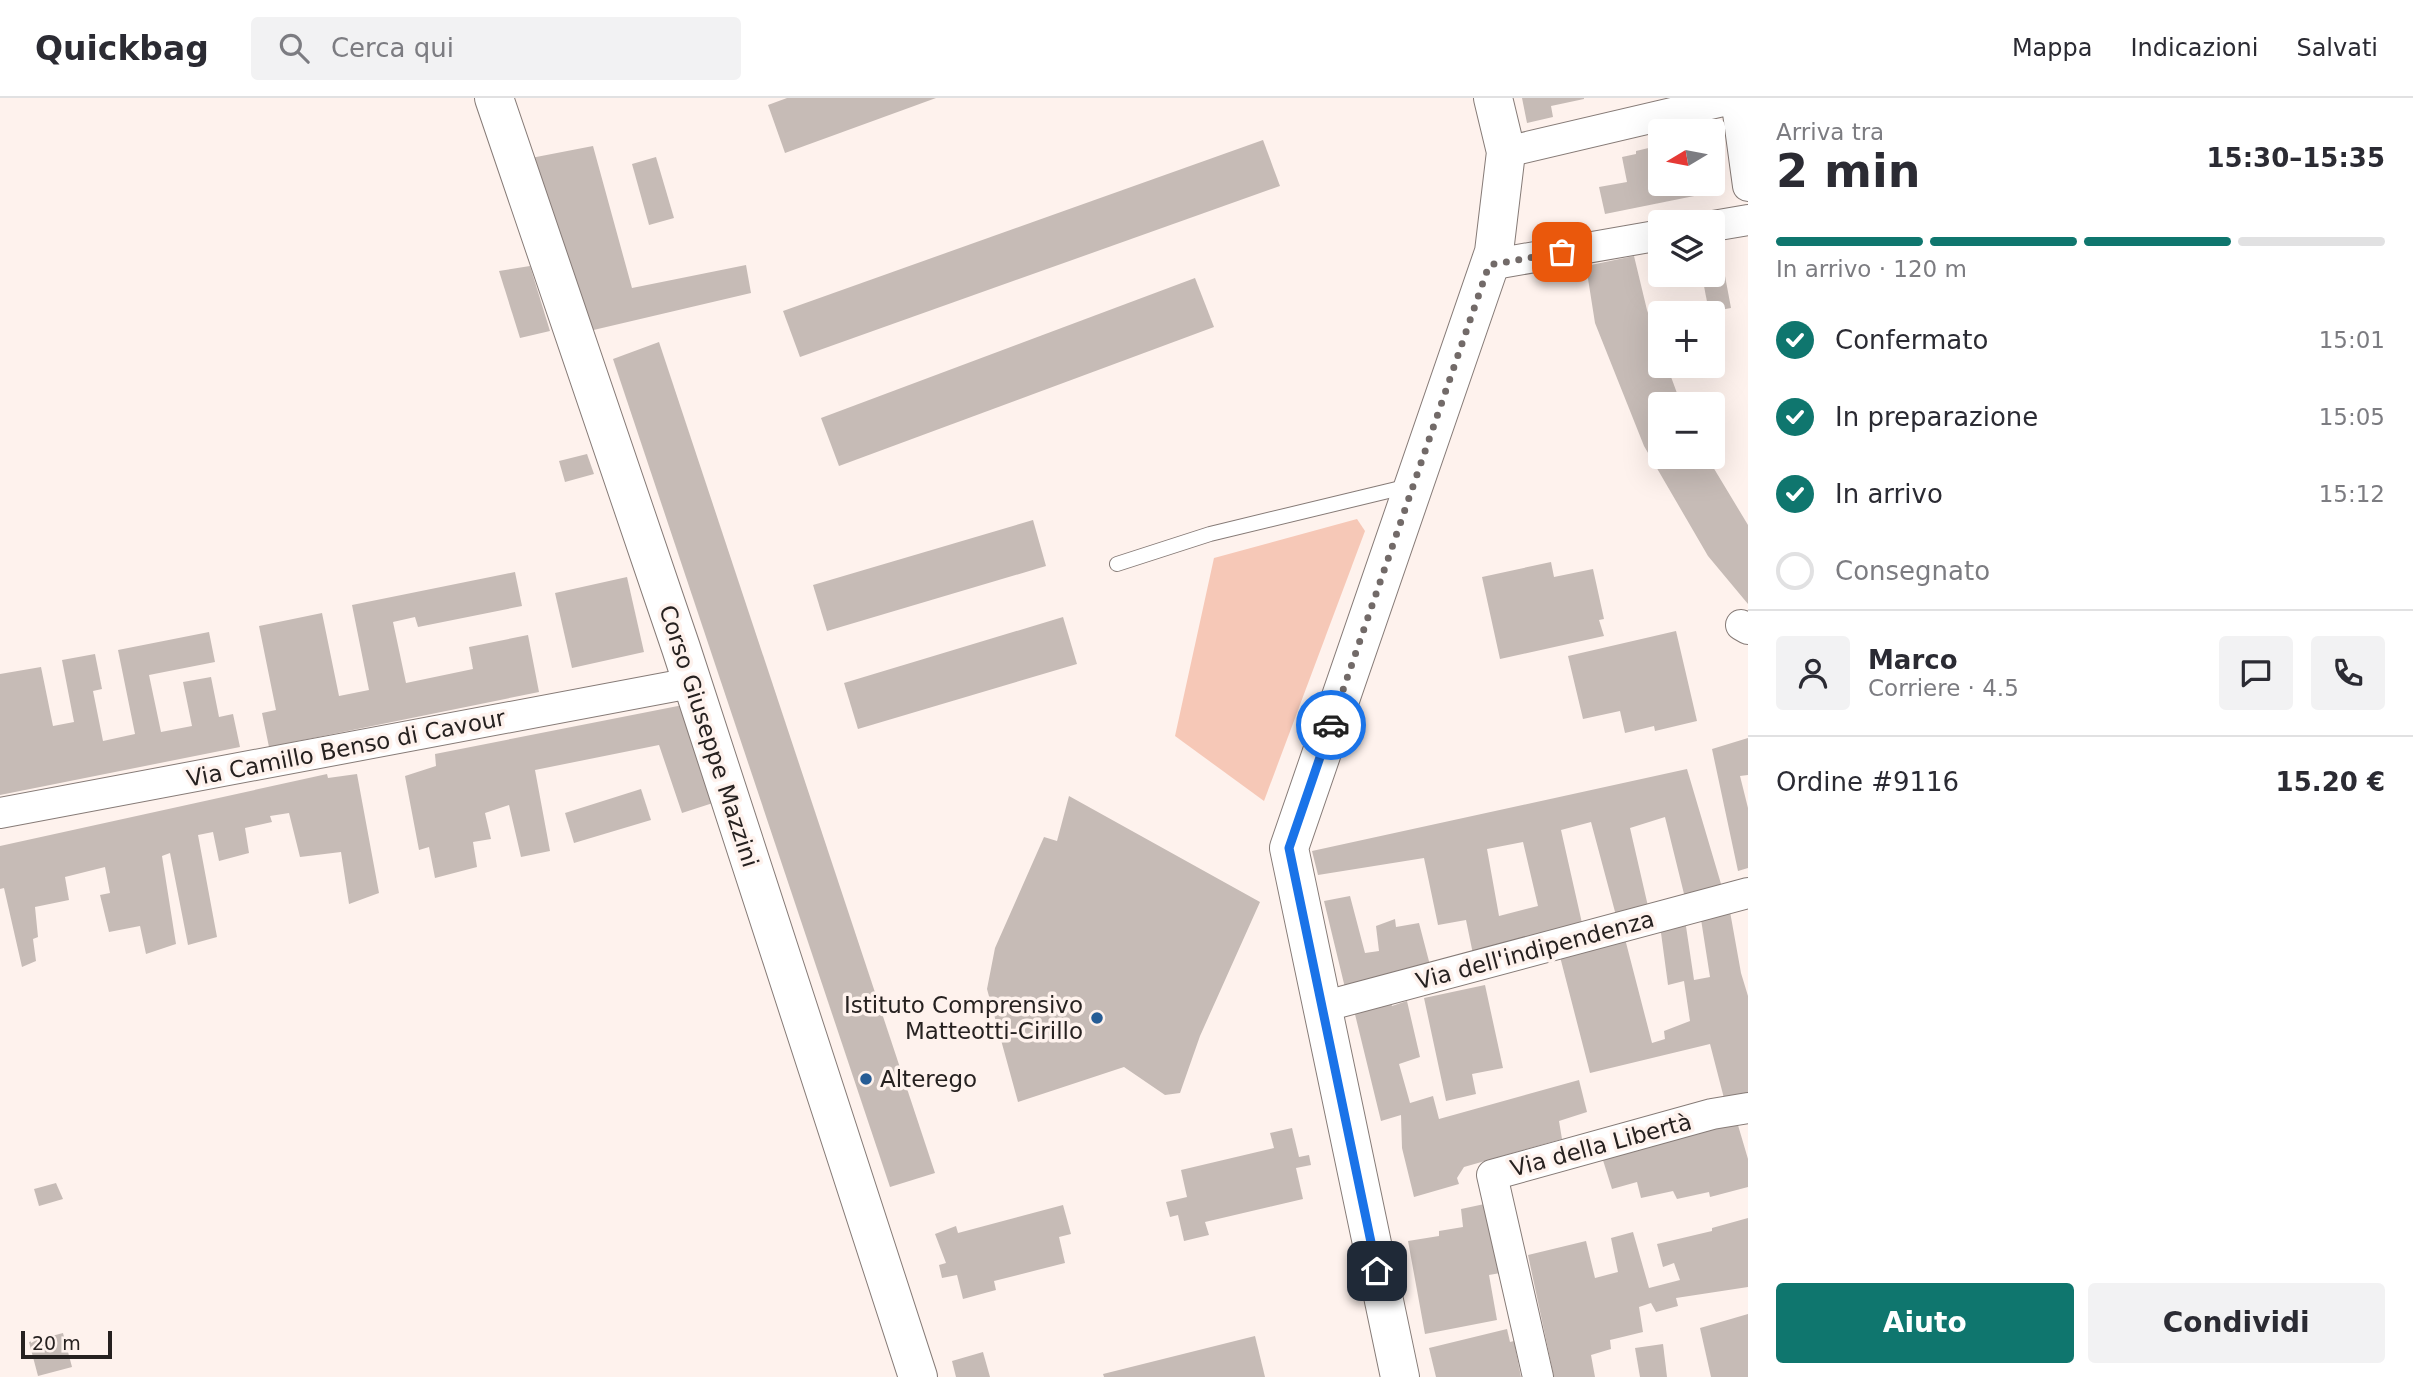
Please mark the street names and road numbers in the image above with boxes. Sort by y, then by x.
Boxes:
street label: Corso Giuseppe Mazzini [654,602,764,870]
street label: Via Camillo Benso di Cavour [184,704,508,792]
street label: Via dell'indipendenza [1413,906,1657,994]
street label: Via della Libertà [1508,1108,1694,1182]

